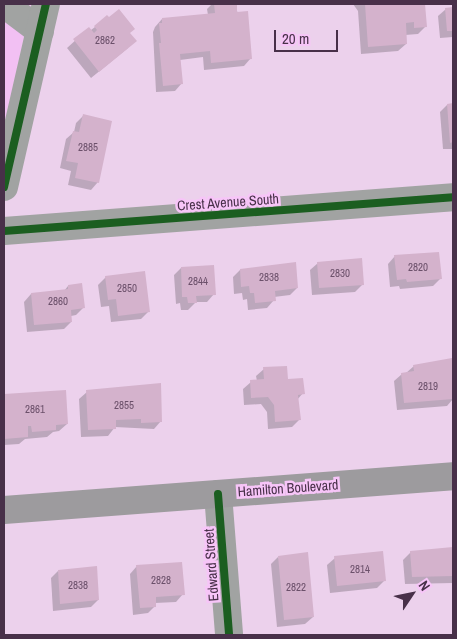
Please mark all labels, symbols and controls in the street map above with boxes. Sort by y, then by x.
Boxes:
scale bar [277,20,341,52]
text: 20 m [282,28,309,49]
house number: 2862 [95,33,115,47]
house number: 2885 [78,140,98,154]
street label: Crest Avenue South [176,190,280,214]
house number: 2820 [408,260,428,274]
house number: 2830 [330,266,350,280]
house number: 2838 [259,270,279,284]
house number: 2844 [188,274,208,288]
house number: 2850 [117,281,137,295]
house number: 2860 [48,294,68,308]
house number: 2819 [418,379,438,393]
house number: 2855 [114,398,134,412]
house number: 2861 [25,402,45,416]
street label: Hamilton Boulevard [237,476,339,500]
street label: Edward Street [200,528,222,602]
house number: 2814 [350,562,370,576]
north arrow [387,569,437,619]
house number: 2828 [151,573,171,587]
text: N [415,577,434,594]
house number: 2838 [68,578,88,592]
house number: 2822 [286,580,306,594]

